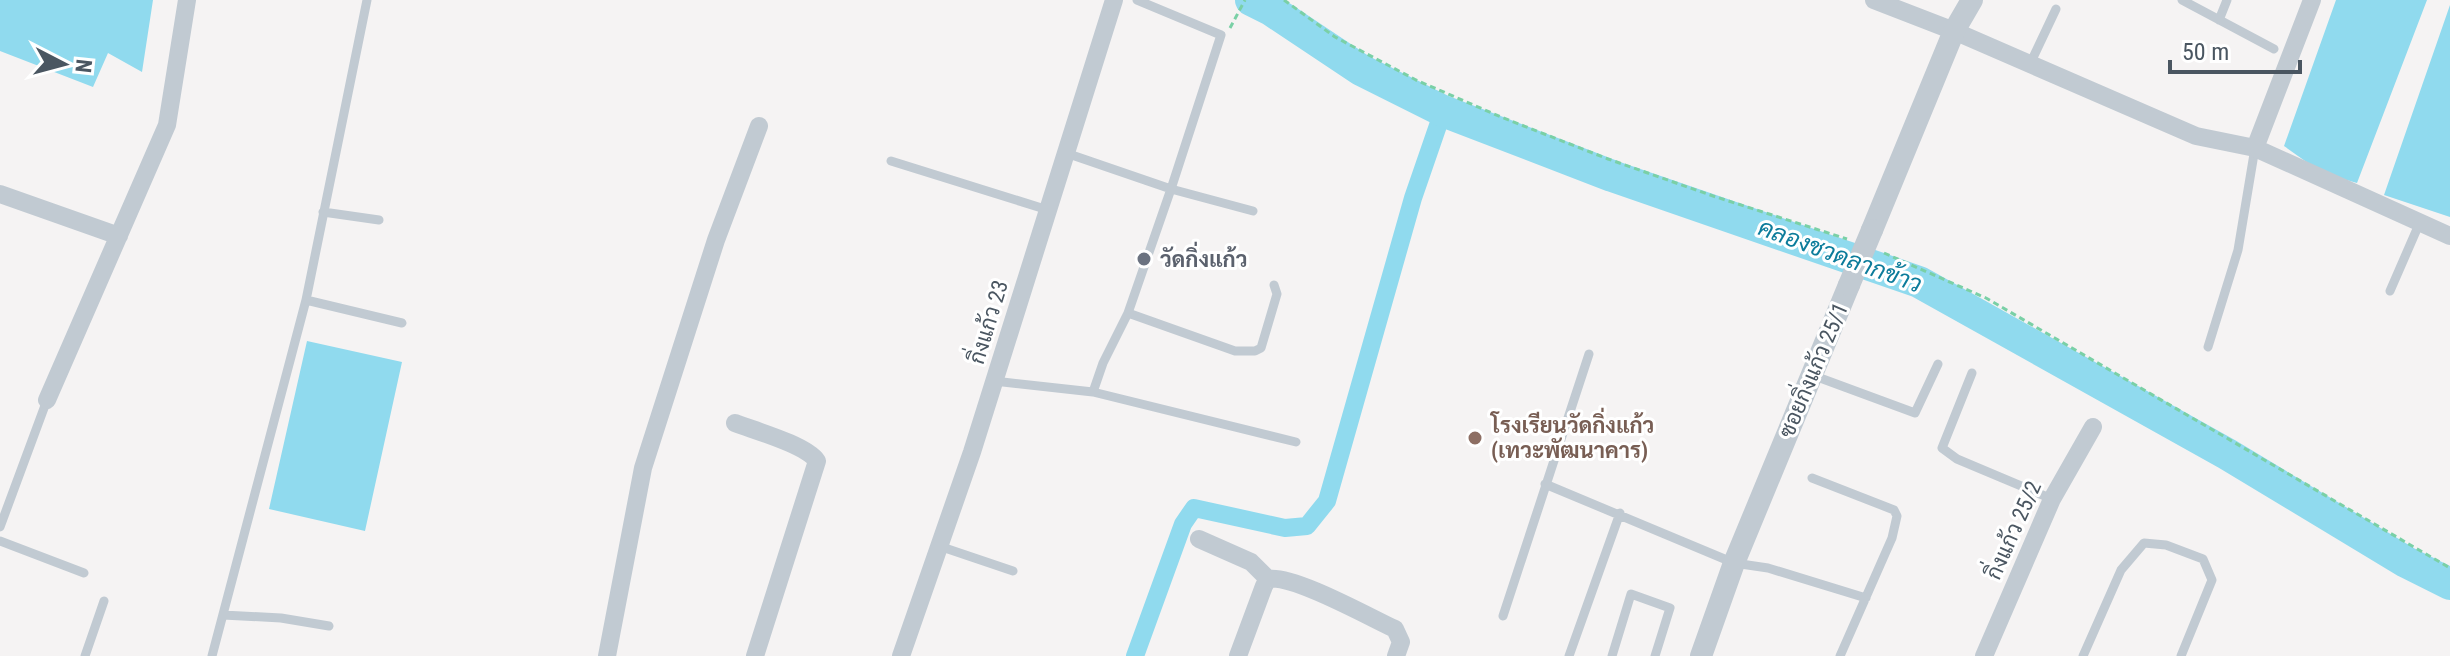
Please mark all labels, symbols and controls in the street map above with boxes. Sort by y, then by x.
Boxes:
north arrow [24,24,104,104]
scale bar [2170,24,2300,74]
text: 50 m [2182,38,2229,66]
text: N [70,58,97,74]
water label: คลองชวดลากข้าว [1754,213,1926,299]
place label: วัดกิ่งแก้ว [1160,241,1247,272]
marker: วัดกิ่งแก้ว [1135,250,1153,268]
street label: กิ่งแก้ว 23 [958,276,1013,367]
street label: ซอยกิ่งแก้ว 25/1 [1768,297,1853,441]
place label: โรงเรียนวัดกิ่งแก้ว (เทวะพัฒนาคาร) [1489,407,1654,463]
marker: โรงเรียนวัดกิ่งแก้ว (เทวะพัฒนาคาร) [1466,429,1484,447]
street label: กิ่งแก้ว 25/2 [1975,475,2046,583]

